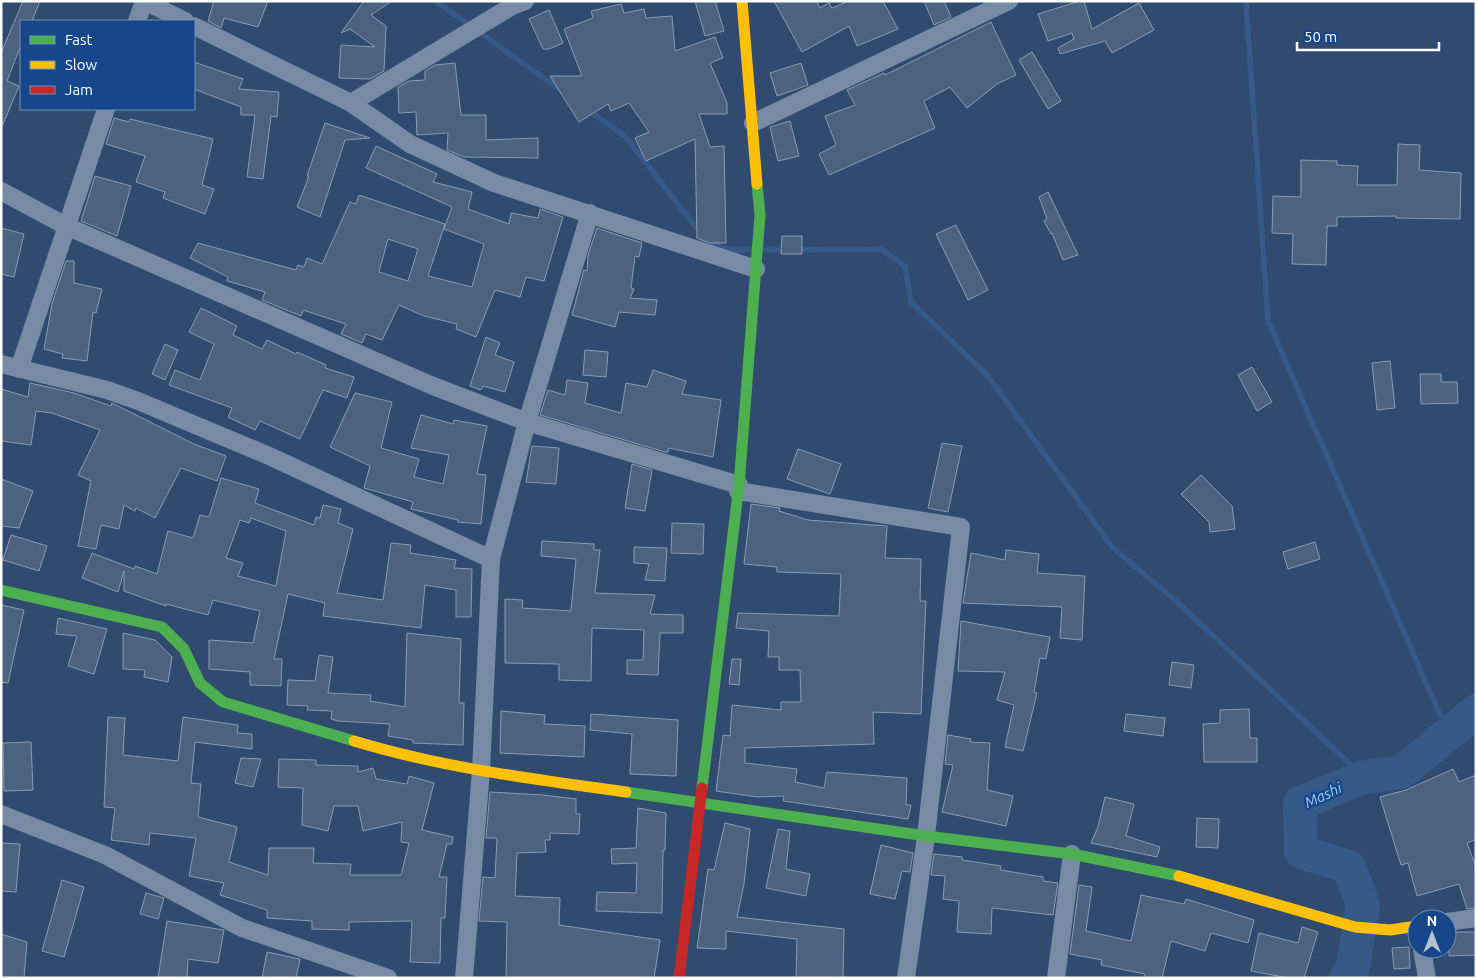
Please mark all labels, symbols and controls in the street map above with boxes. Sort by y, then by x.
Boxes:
legend [20,20,195,110]
scale bar [1297,20,1440,52]
text: 50 m [1304,28,1337,45]
text: Fast [65,31,93,48]
text: Slow [65,56,98,73]
text: Jam [65,81,93,98]
water label: Mashi [1302,778,1345,811]
north arrow [1407,909,1457,959]
text: N [1427,913,1437,929]

